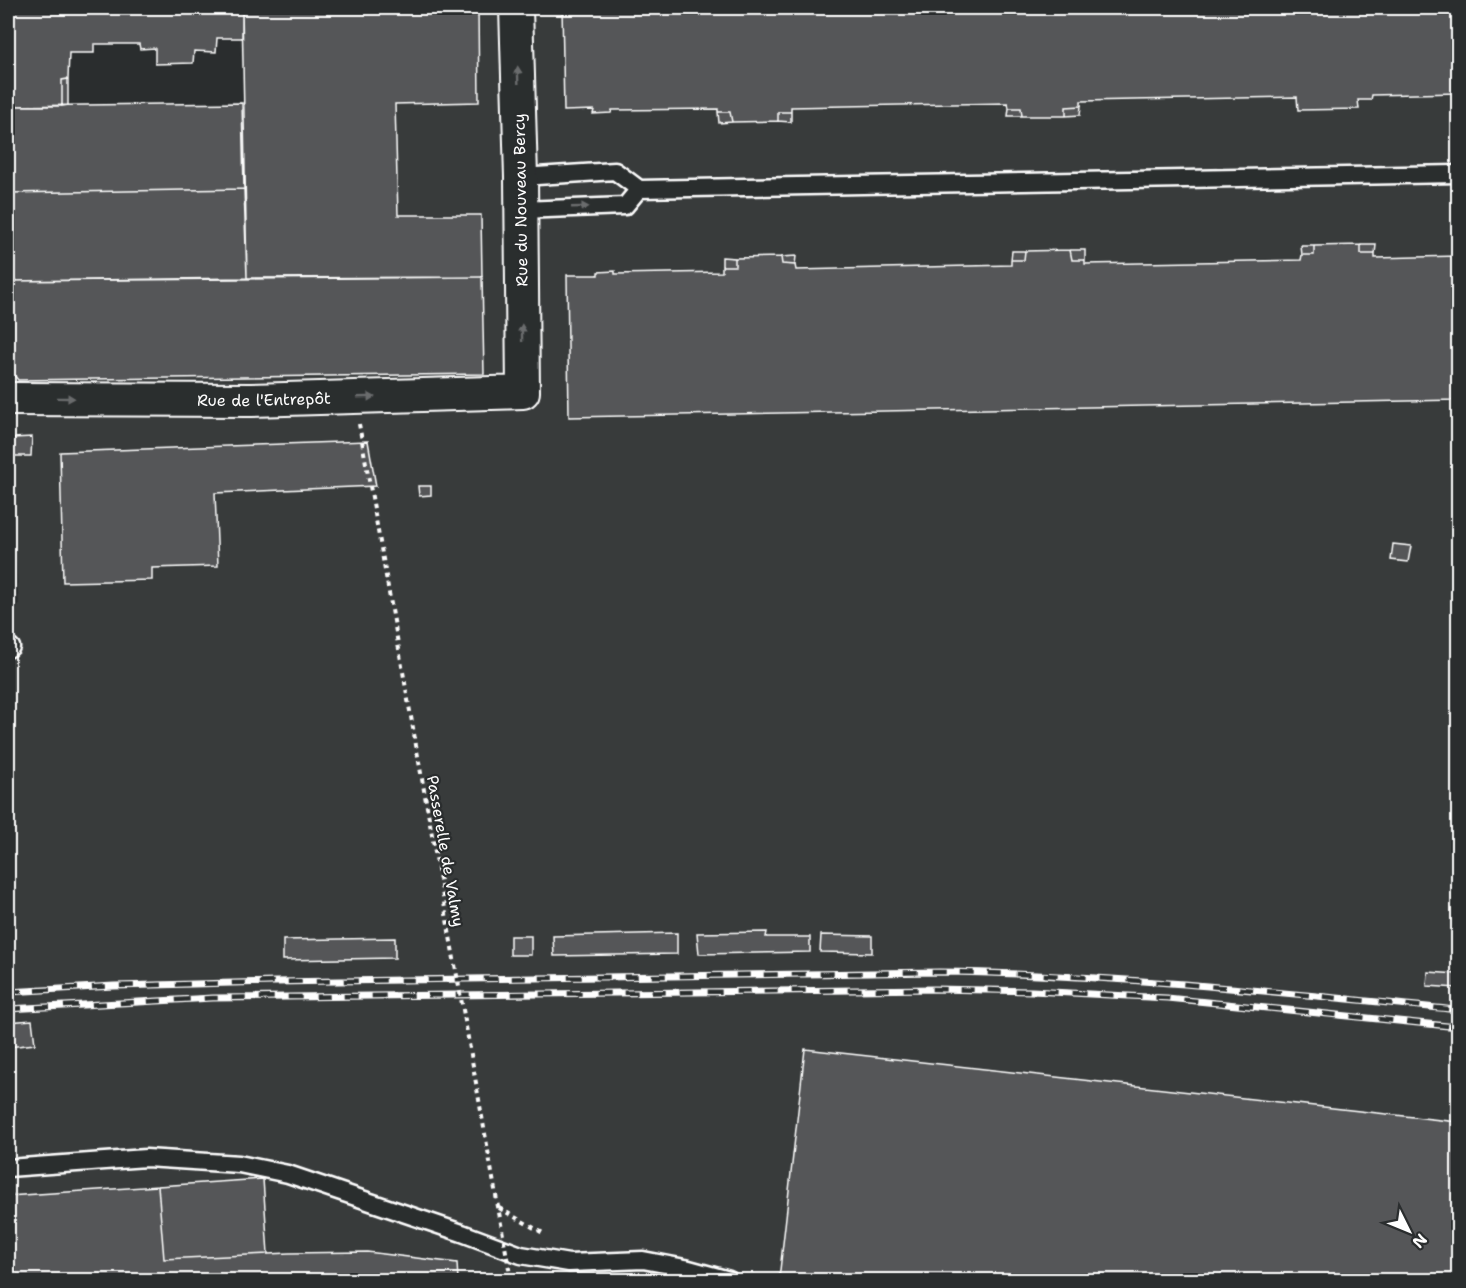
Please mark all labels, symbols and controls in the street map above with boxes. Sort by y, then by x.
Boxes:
one-way arrow [513,66,522,85]
street label: Rue du Nouveau Bercy [508,113,533,287]
one-way arrow [570,203,589,212]
one-way arrow [517,324,527,343]
street label: Rue de l'Entrepôt [197,388,331,411]
one-way arrow [356,392,375,401]
one-way arrow [56,393,75,403]
street label: Passerelle de Valmy [422,774,469,928]
north arrow [1379,1201,1439,1261]
text: N [1408,1229,1432,1253]

